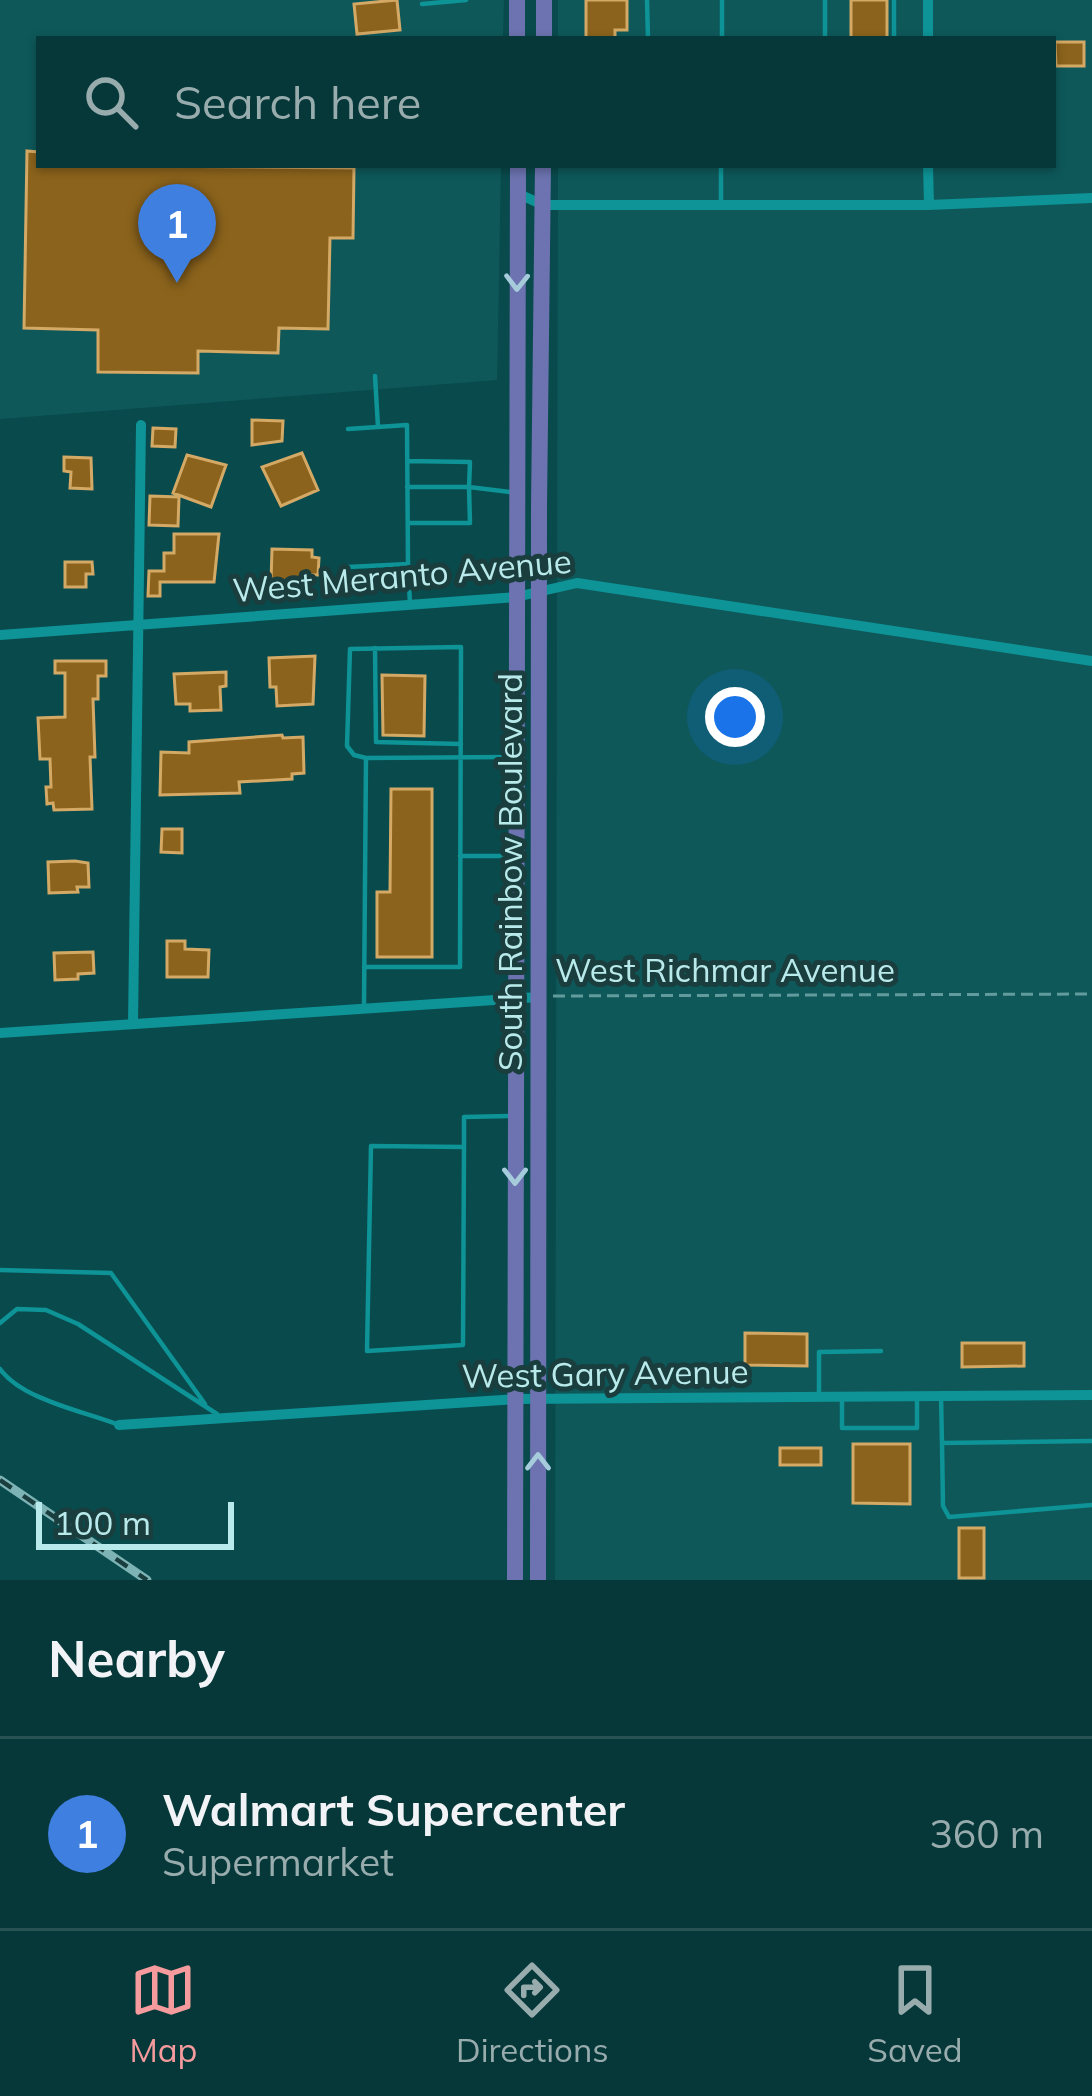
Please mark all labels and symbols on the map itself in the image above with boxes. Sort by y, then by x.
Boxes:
pin: 1 [138,184,216,283]
one-way arrow [505,273,531,292]
street label: West Meranto Avenue [231,540,573,610]
street label: South Rainbow Boulevard [489,673,530,1071]
your location [705,687,765,747]
street label: West Richmar Avenue [555,949,895,990]
one-way arrow [502,1168,528,1186]
street label: West Gary Avenue [461,1350,749,1396]
one-way arrow [525,1452,551,1470]
scale bar [36,1496,234,1549]

